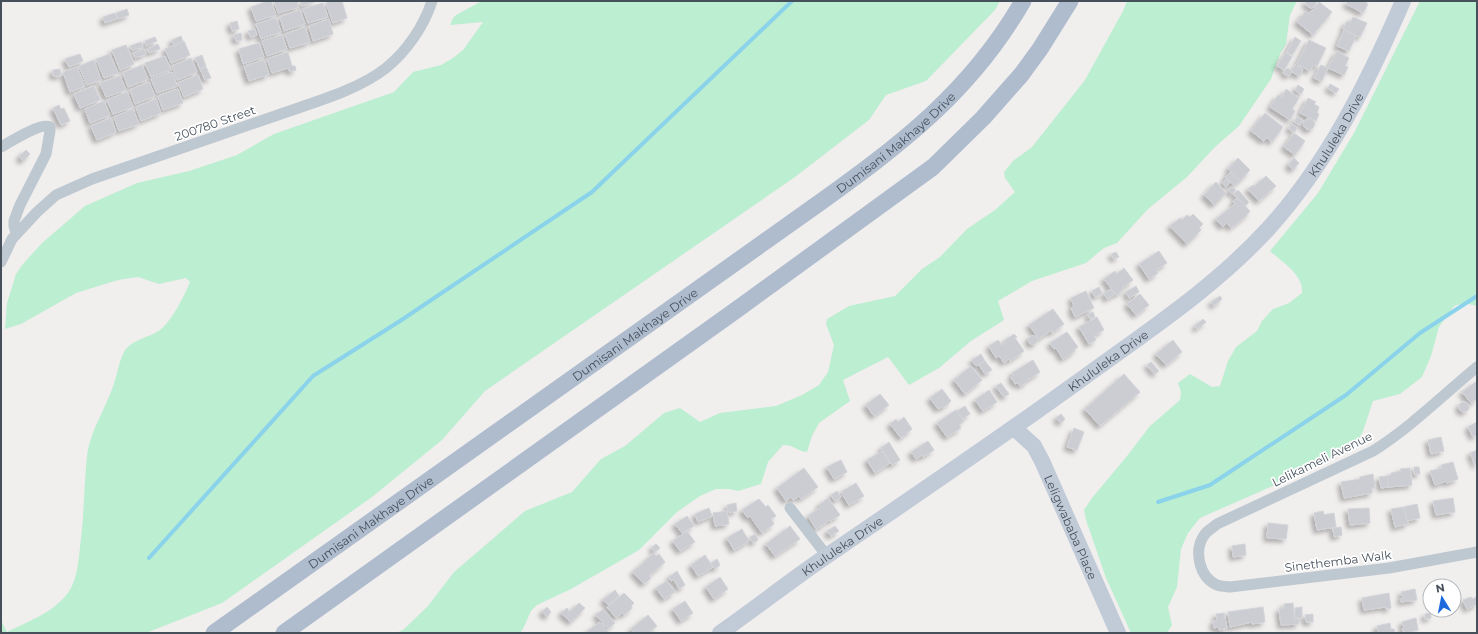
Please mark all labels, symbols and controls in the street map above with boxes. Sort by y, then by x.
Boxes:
street label: Dumisani Makhaye Drive [833,89,958,196]
street label: Khululeka Drive [1305,90,1366,179]
street label: 200780 Street [173,102,257,144]
street label: Dumisani Makhaye Drive [569,284,700,384]
street label: Khululeka Drive [1065,326,1151,394]
street label: Lelikameli Avenue [1269,428,1375,490]
street label: Dumisani Makhaye Drive [305,472,436,571]
street label: Leligwababa Place [1041,472,1101,582]
street label: Khululeka Drive [798,513,885,579]
street label: Sinethemba Walk [1284,547,1393,575]
north arrow [1422,578,1462,618]
text: N [1435,580,1446,596]

